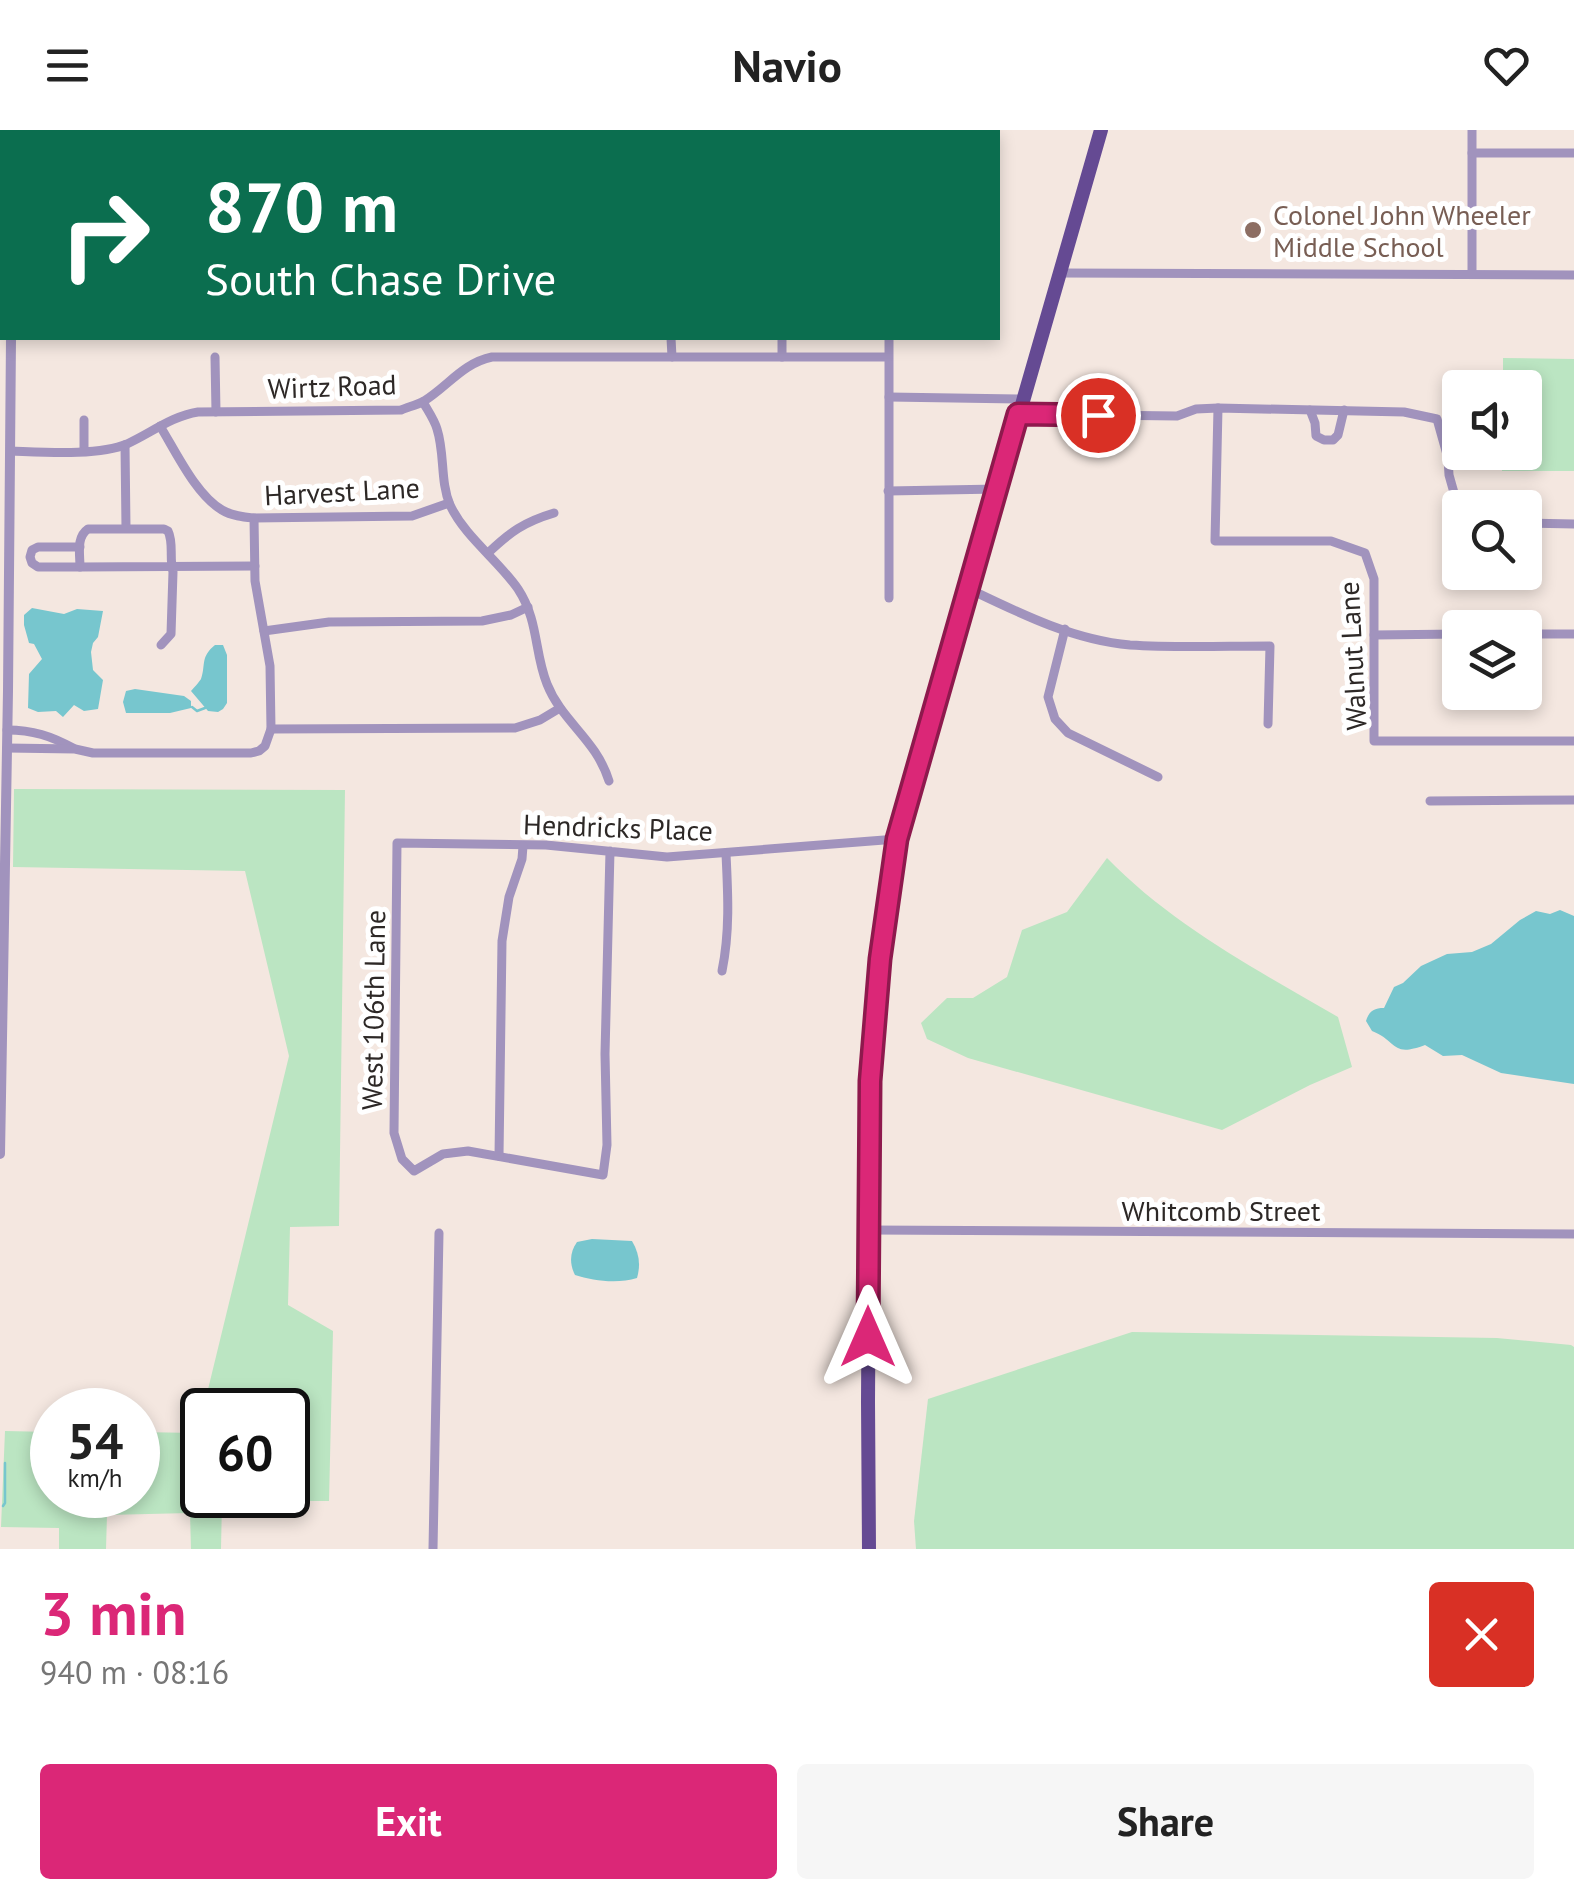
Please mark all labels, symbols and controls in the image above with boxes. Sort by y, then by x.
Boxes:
text: Navio [732,36,842,94]
icon: menu [40,38,95,93]
icon: heart [1479,38,1534,93]
text: 870 m [205,161,398,251]
icon: right [40,170,170,300]
place label: Colonel John Wheeler Middle School [1273,196,1531,265]
marker: Colonel John Wheeler Middle School [1242,219,1264,241]
text: South Chase Drive [205,249,556,307]
street label: Wirtz Road [267,365,397,407]
map controls [1442,370,1542,710]
button: sound [1442,370,1542,470]
pin [1056,373,1141,458]
icon: arrive [1071,388,1126,443]
street label: Harvest Lane [263,468,421,514]
button: search [1442,490,1542,590]
street label: Walnut Lane [1330,581,1374,731]
button: layers [1442,610,1542,710]
street label: Hendricks Place [523,805,713,849]
street label: West 106th Lane [353,909,393,1111]
street label: Whitcomb Street [1121,1192,1321,1229]
position arrow [816,1285,920,1389]
speed limit sign: 60 [180,1388,310,1518]
text: 54 [67,1408,123,1473]
text: km/h [68,1462,122,1494]
text: 3 min [40,1574,186,1652]
button: close [1429,1582,1534,1687]
text: 940 m · 08:16 [40,1651,229,1693]
button: Exit [40,1764,777,1879]
button: Share [797,1764,1534,1879]

